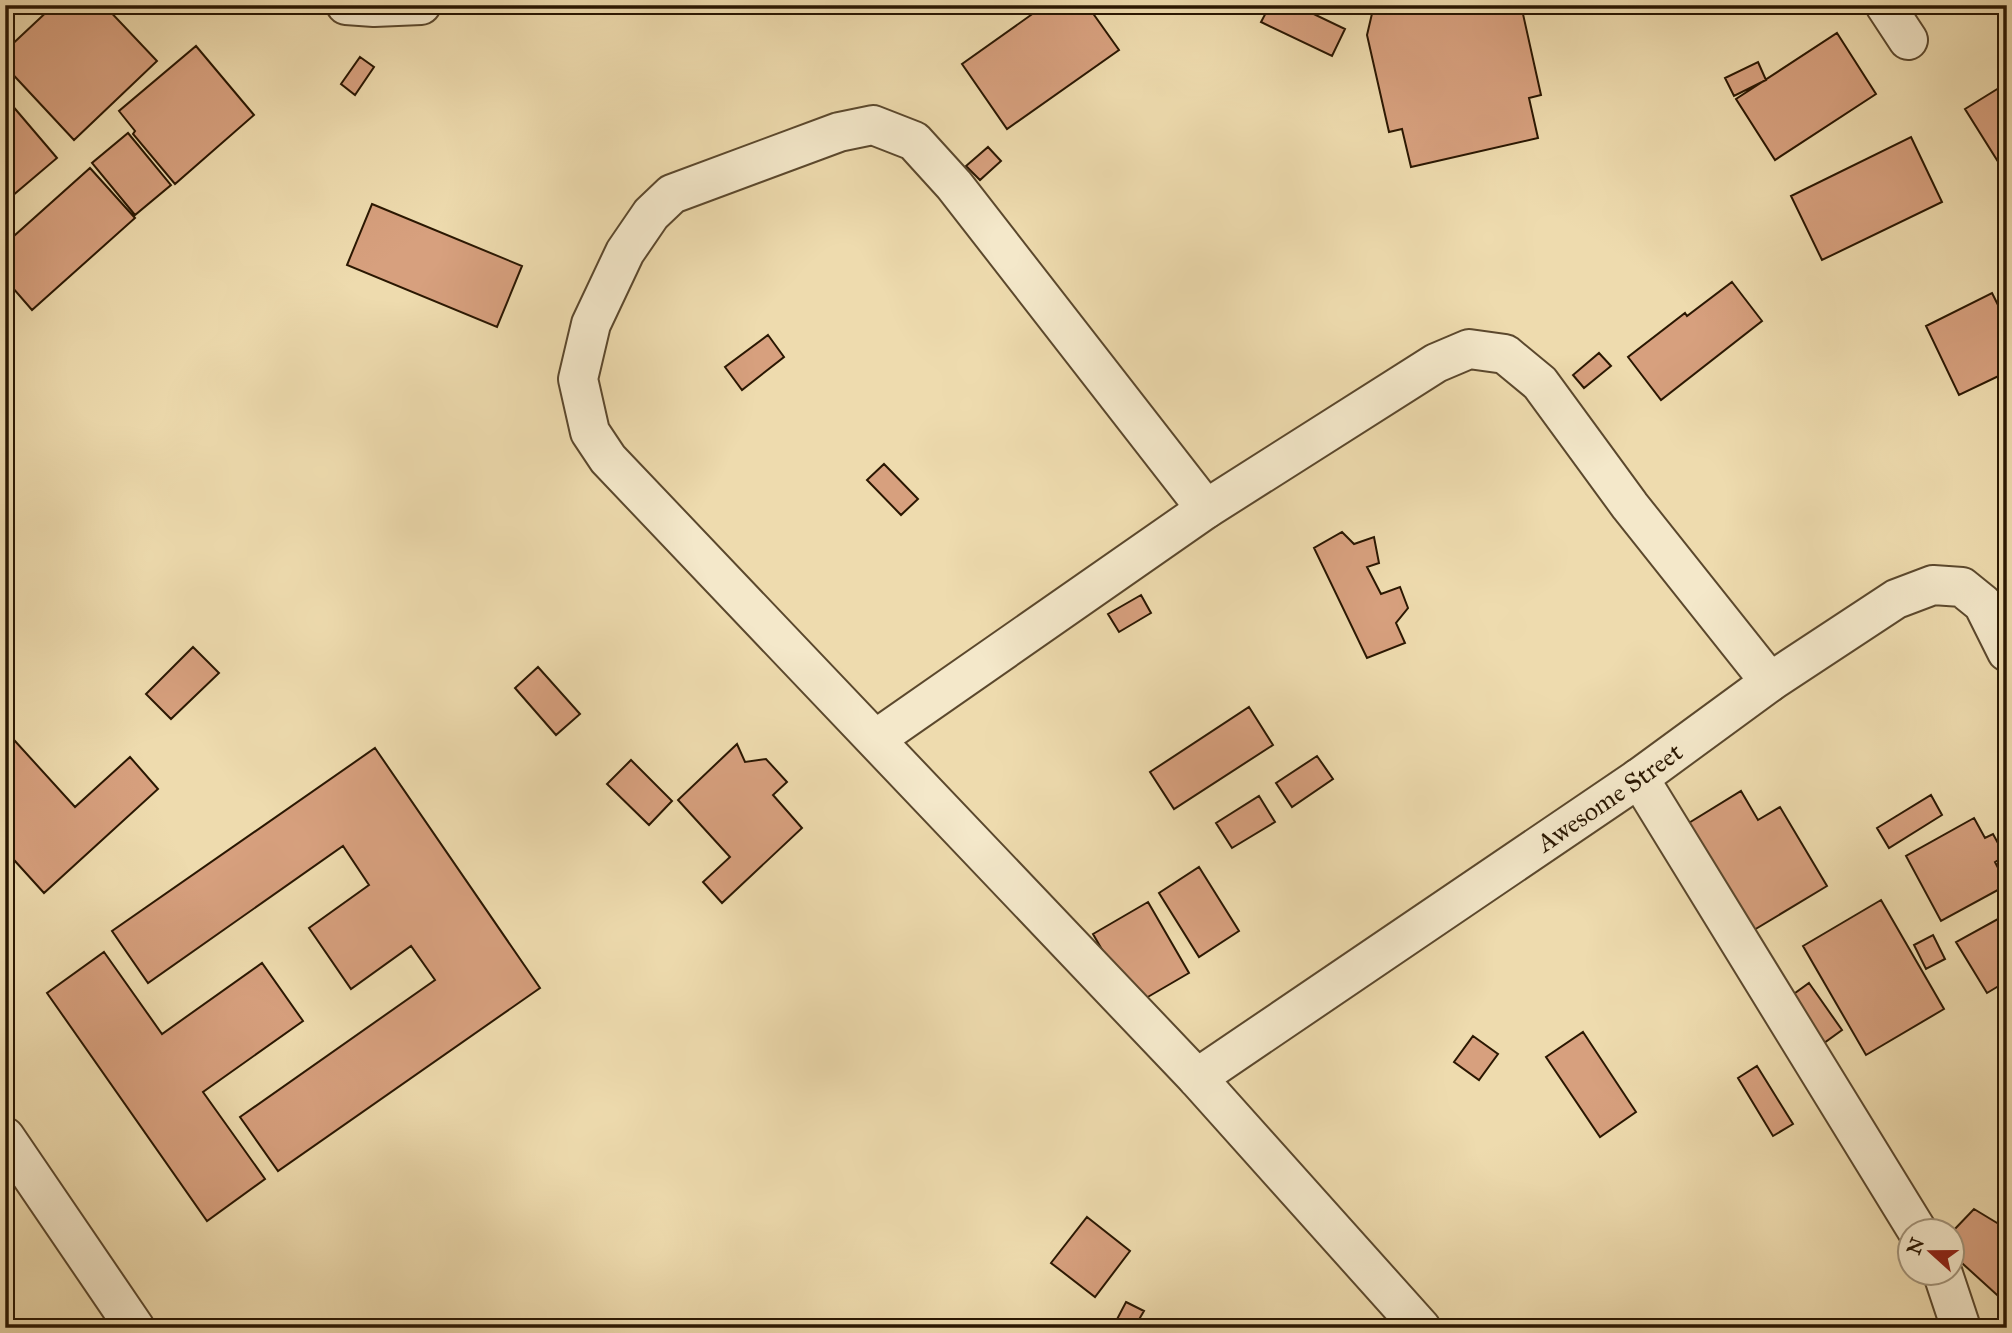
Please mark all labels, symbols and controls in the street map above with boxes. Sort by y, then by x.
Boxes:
street label: Awesome Street [1530,736,1689,859]
north arrow [1896,1218,1966,1288]
text: N [1902,1234,1929,1258]

